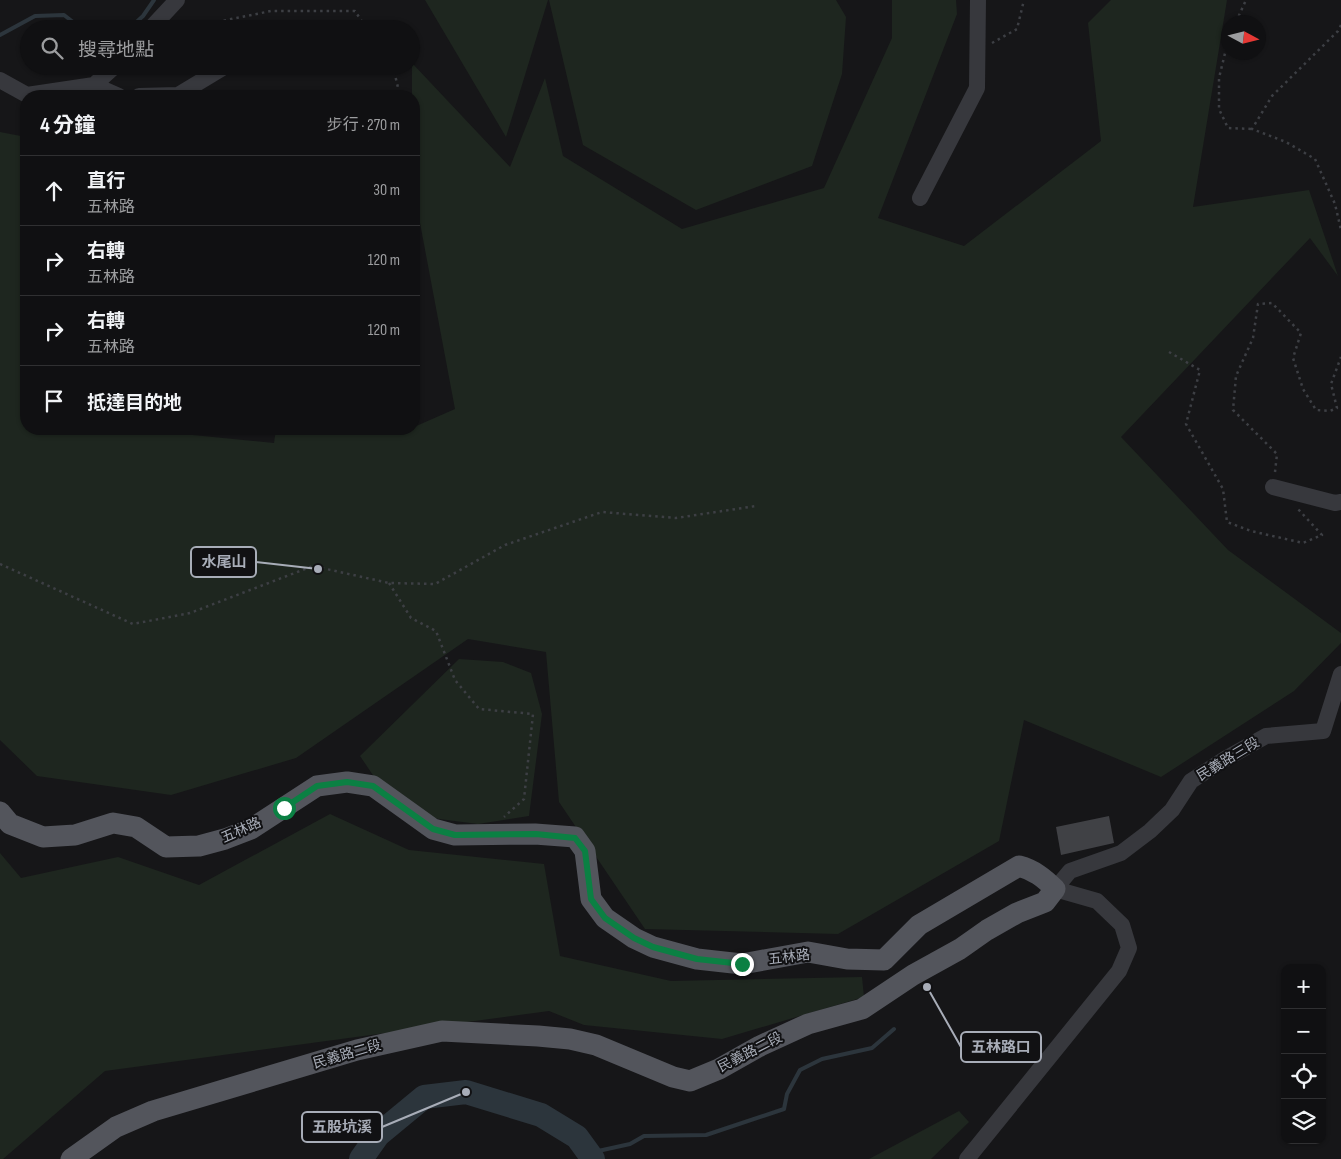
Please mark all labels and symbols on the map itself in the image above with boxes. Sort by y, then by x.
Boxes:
north arrow [1221,15,1266,60]
callout: 水尾山 [191,547,256,577]
text: 水尾山 [201,553,247,572]
street label: 民義路三段 [1194,734,1262,784]
route start [273,797,296,820]
street label: 五林路 [218,814,264,846]
street label: 五林路 [767,946,811,968]
route end [731,953,754,976]
street label: 民義路二段 [715,1029,785,1075]
callout: 五林路口 [961,1032,1041,1062]
street label: 民義路二段 [311,1036,383,1072]
text: 五林路口 [971,1038,1031,1057]
callout: 五股坑溪 [302,1112,382,1142]
text: 五股坑溪 [312,1118,372,1137]

